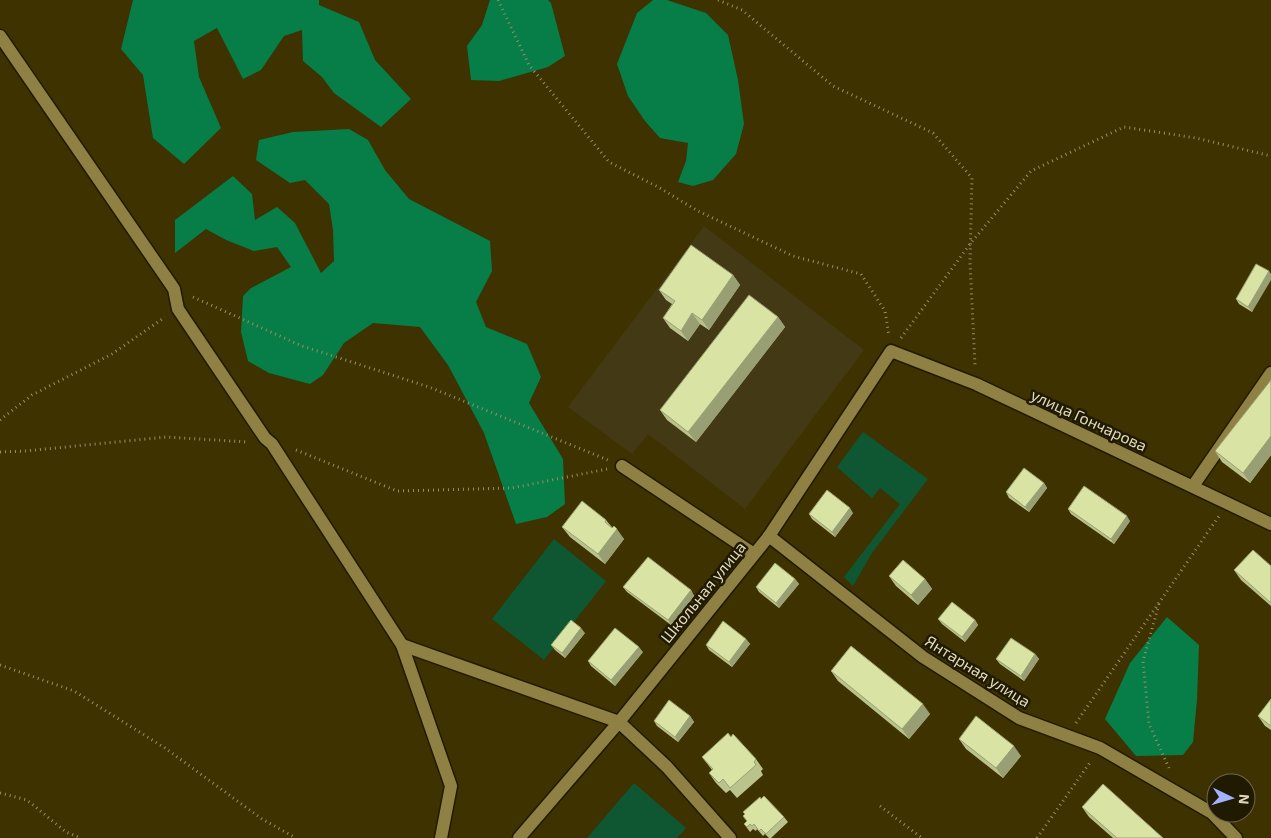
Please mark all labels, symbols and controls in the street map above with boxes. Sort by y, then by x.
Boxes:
street label: улица Гончарова [1028,384,1150,456]
street label: Школьная улица [656,537,750,647]
street label: Янтарная улица [922,631,1034,711]
north arrow [1206,773,1256,823]
text: N [1236,793,1253,805]

